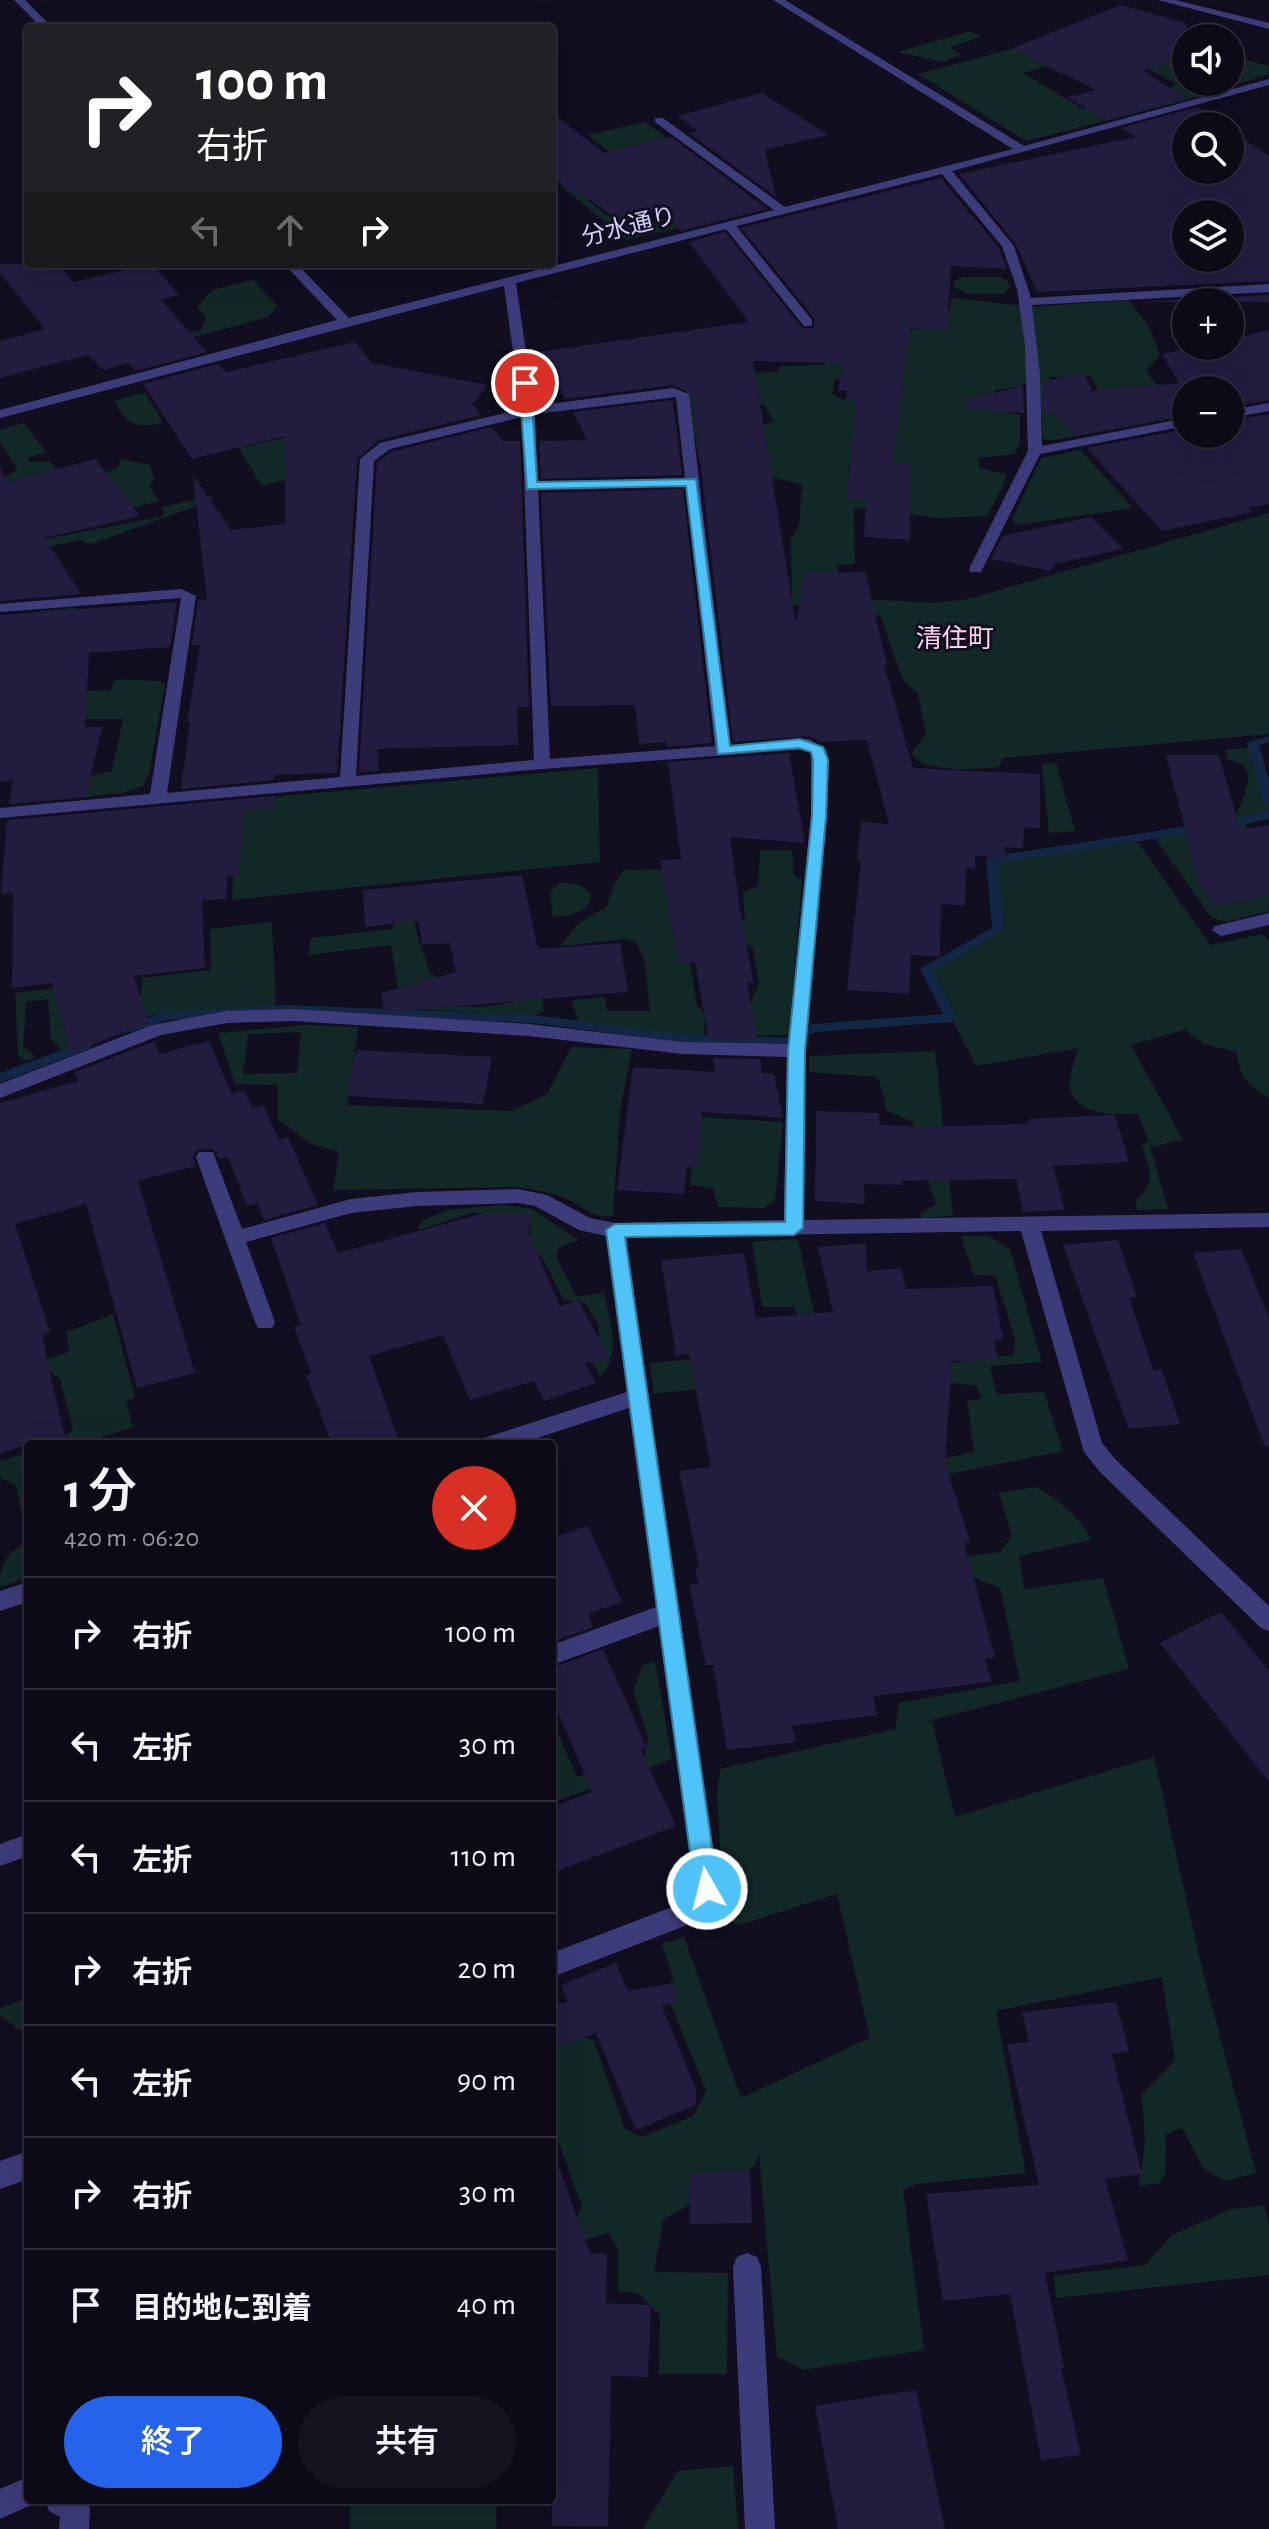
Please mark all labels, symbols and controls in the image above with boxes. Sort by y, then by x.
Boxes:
map controls [1172,24,1244,448]
button: sound [1172,24,1244,96]
text: 100 m [196,54,328,110]
icon: right [64,56,168,160]
button: search [1172,112,1244,184]
text: 右折 [196,129,268,165]
button: layers [1172,200,1244,272]
street label: 分水通り [579,202,678,250]
icon: left [184,208,228,252]
icon: ahead [268,208,312,252]
icon: right [352,208,396,252]
button: + [1172,288,1244,360]
pin [491,349,559,417]
icon: arrive [503,361,547,405]
button: − [1172,376,1244,448]
district label: 清住町 [916,625,994,652]
button: close [432,1466,516,1550]
text: 1 分 [64,1469,137,1517]
text: 420 m · 06:20 [64,1525,199,1551]
icon: right [64,1611,108,1655]
text: 100 m [445,1618,516,1648]
text: 右折 [132,1622,192,1652]
icon: left [64,1723,108,1767]
text: 30 m [459,1730,516,1760]
text: 左折 [132,1734,192,1764]
icon: left [64,1835,108,1879]
text: 110 m [451,1842,516,1872]
text: 左折 [132,1846,192,1876]
position arrow [665,1847,749,1931]
icon: right [64,1947,108,1991]
text: 20 m [458,1954,516,1984]
text: 右折 [132,1958,192,1988]
icon: left [64,2059,108,2103]
text: 90 m [457,2066,516,2096]
text: 左折 [132,2070,192,2100]
icon: right [64,2171,108,2215]
text: 30 m [459,2178,516,2208]
text: 右折 [132,2182,192,2212]
icon: arrive [64,2283,108,2327]
text: 40 m [457,2290,516,2320]
text: 目的地に到着 [132,2294,312,2324]
button: 終了 [64,2396,282,2488]
button: 共有 [298,2396,516,2488]

